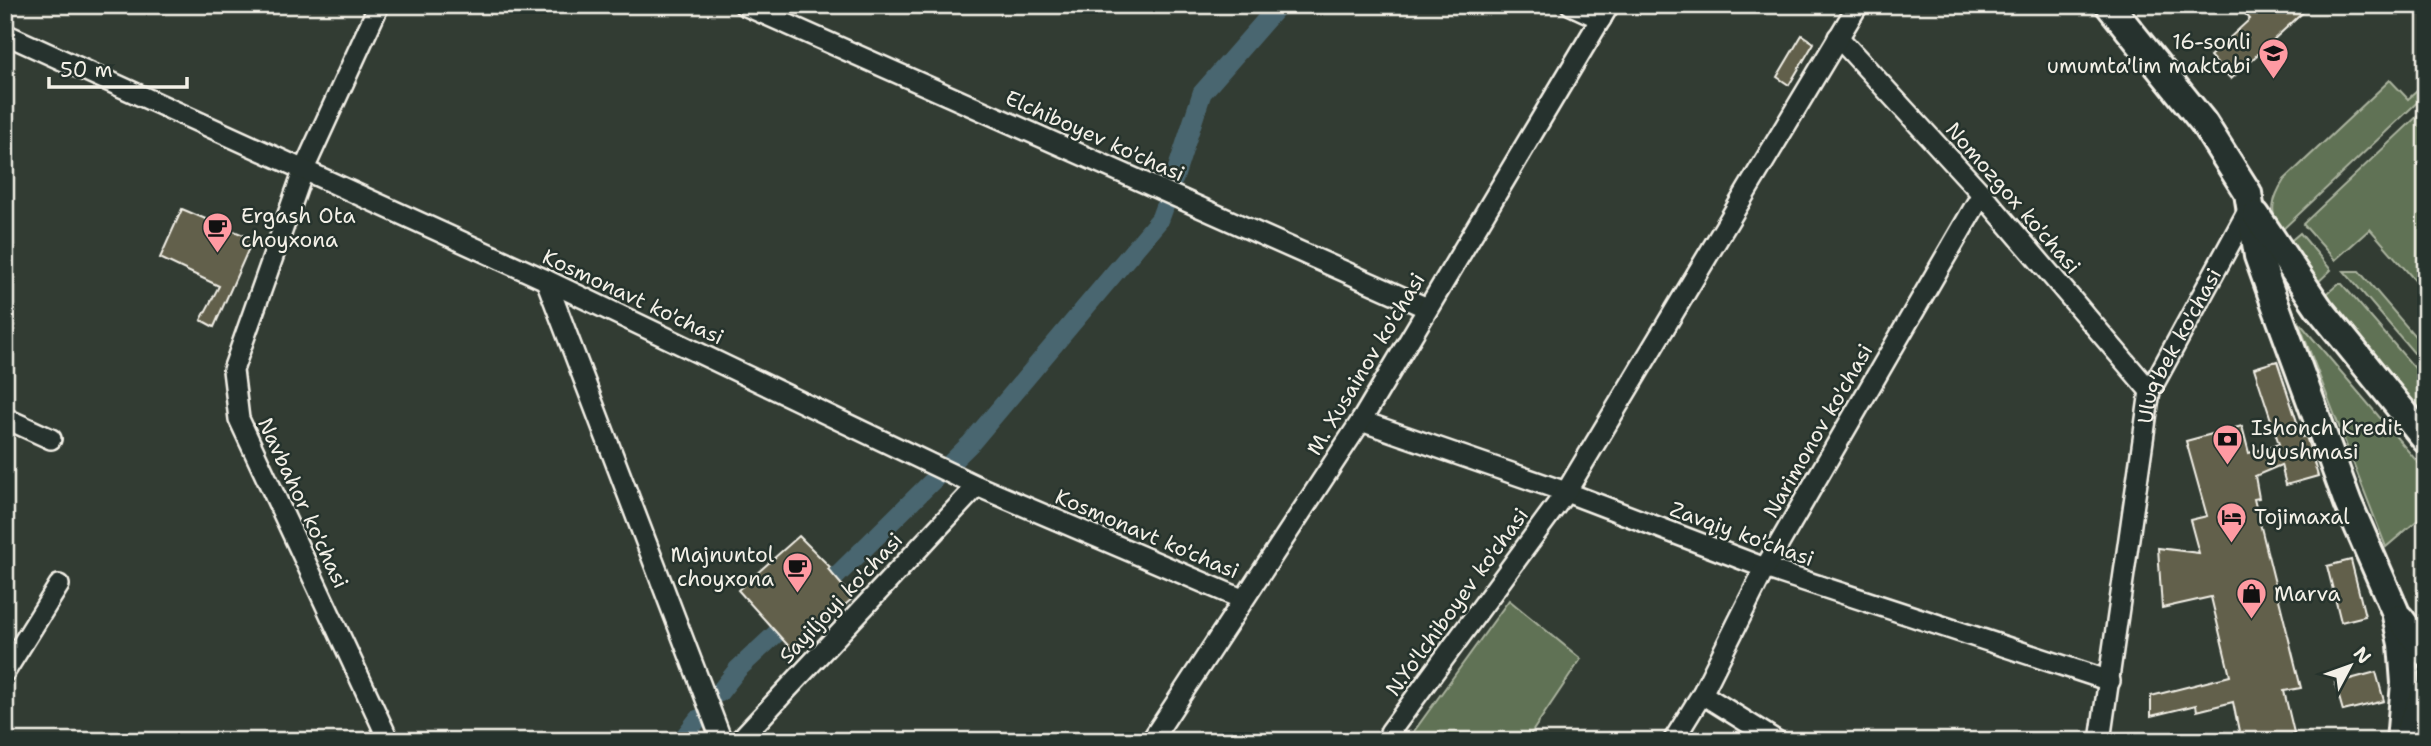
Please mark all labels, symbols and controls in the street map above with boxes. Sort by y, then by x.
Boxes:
place label: 16-sonli umumta'lim maktabi [2047,28,2251,80]
school or university icon: 16-sonli umumta'lim maktabi [2257,37,2291,81]
scale bar [49,46,187,90]
text: 50 m [60,56,113,84]
street label: Elchiboyev ko'chasi [1001,84,1189,188]
street label: Nomozgox ko'chasi [1939,116,2087,280]
place label: Ergash Ota choyxona [241,202,355,254]
cafe icon: Ergash Ota choyxona [201,211,235,255]
street label: Kosmonavt ko'chasi [538,243,728,351]
street label: Ulug'bek ko'chasi [2131,263,2228,425]
street label: M. Xusainov ko'chasi [1300,267,1432,461]
street label: Narimonov ko'chasi [1757,339,1879,523]
street label: Navbahor ko'chasi [251,413,355,593]
place label: Ishonch Kredit Uyushmasi [2251,414,2402,466]
bank icon: Ishonch Kredit Uyushmasi [2211,423,2245,467]
street label: Kosmonavt ko'chasi [1051,483,1243,585]
street label: Zavqiy ko'chasi [1666,495,1818,573]
hotel icon: Tojimaxal [2214,500,2248,544]
street label: N.Yo'lchiboyev ko'chasi [1379,502,1535,702]
place label: Tojimaxal [2254,503,2350,531]
street label: Sayiljoyi ko'chasi [773,527,909,669]
place label: Majnuntol choyxona [671,541,775,593]
cafe icon: Majnuntol choyxona [780,550,814,594]
shop icon: Marva [2234,577,2268,621]
place label: Marva [2274,580,2341,608]
north arrow [2316,630,2386,700]
text: N [2348,641,2377,669]

